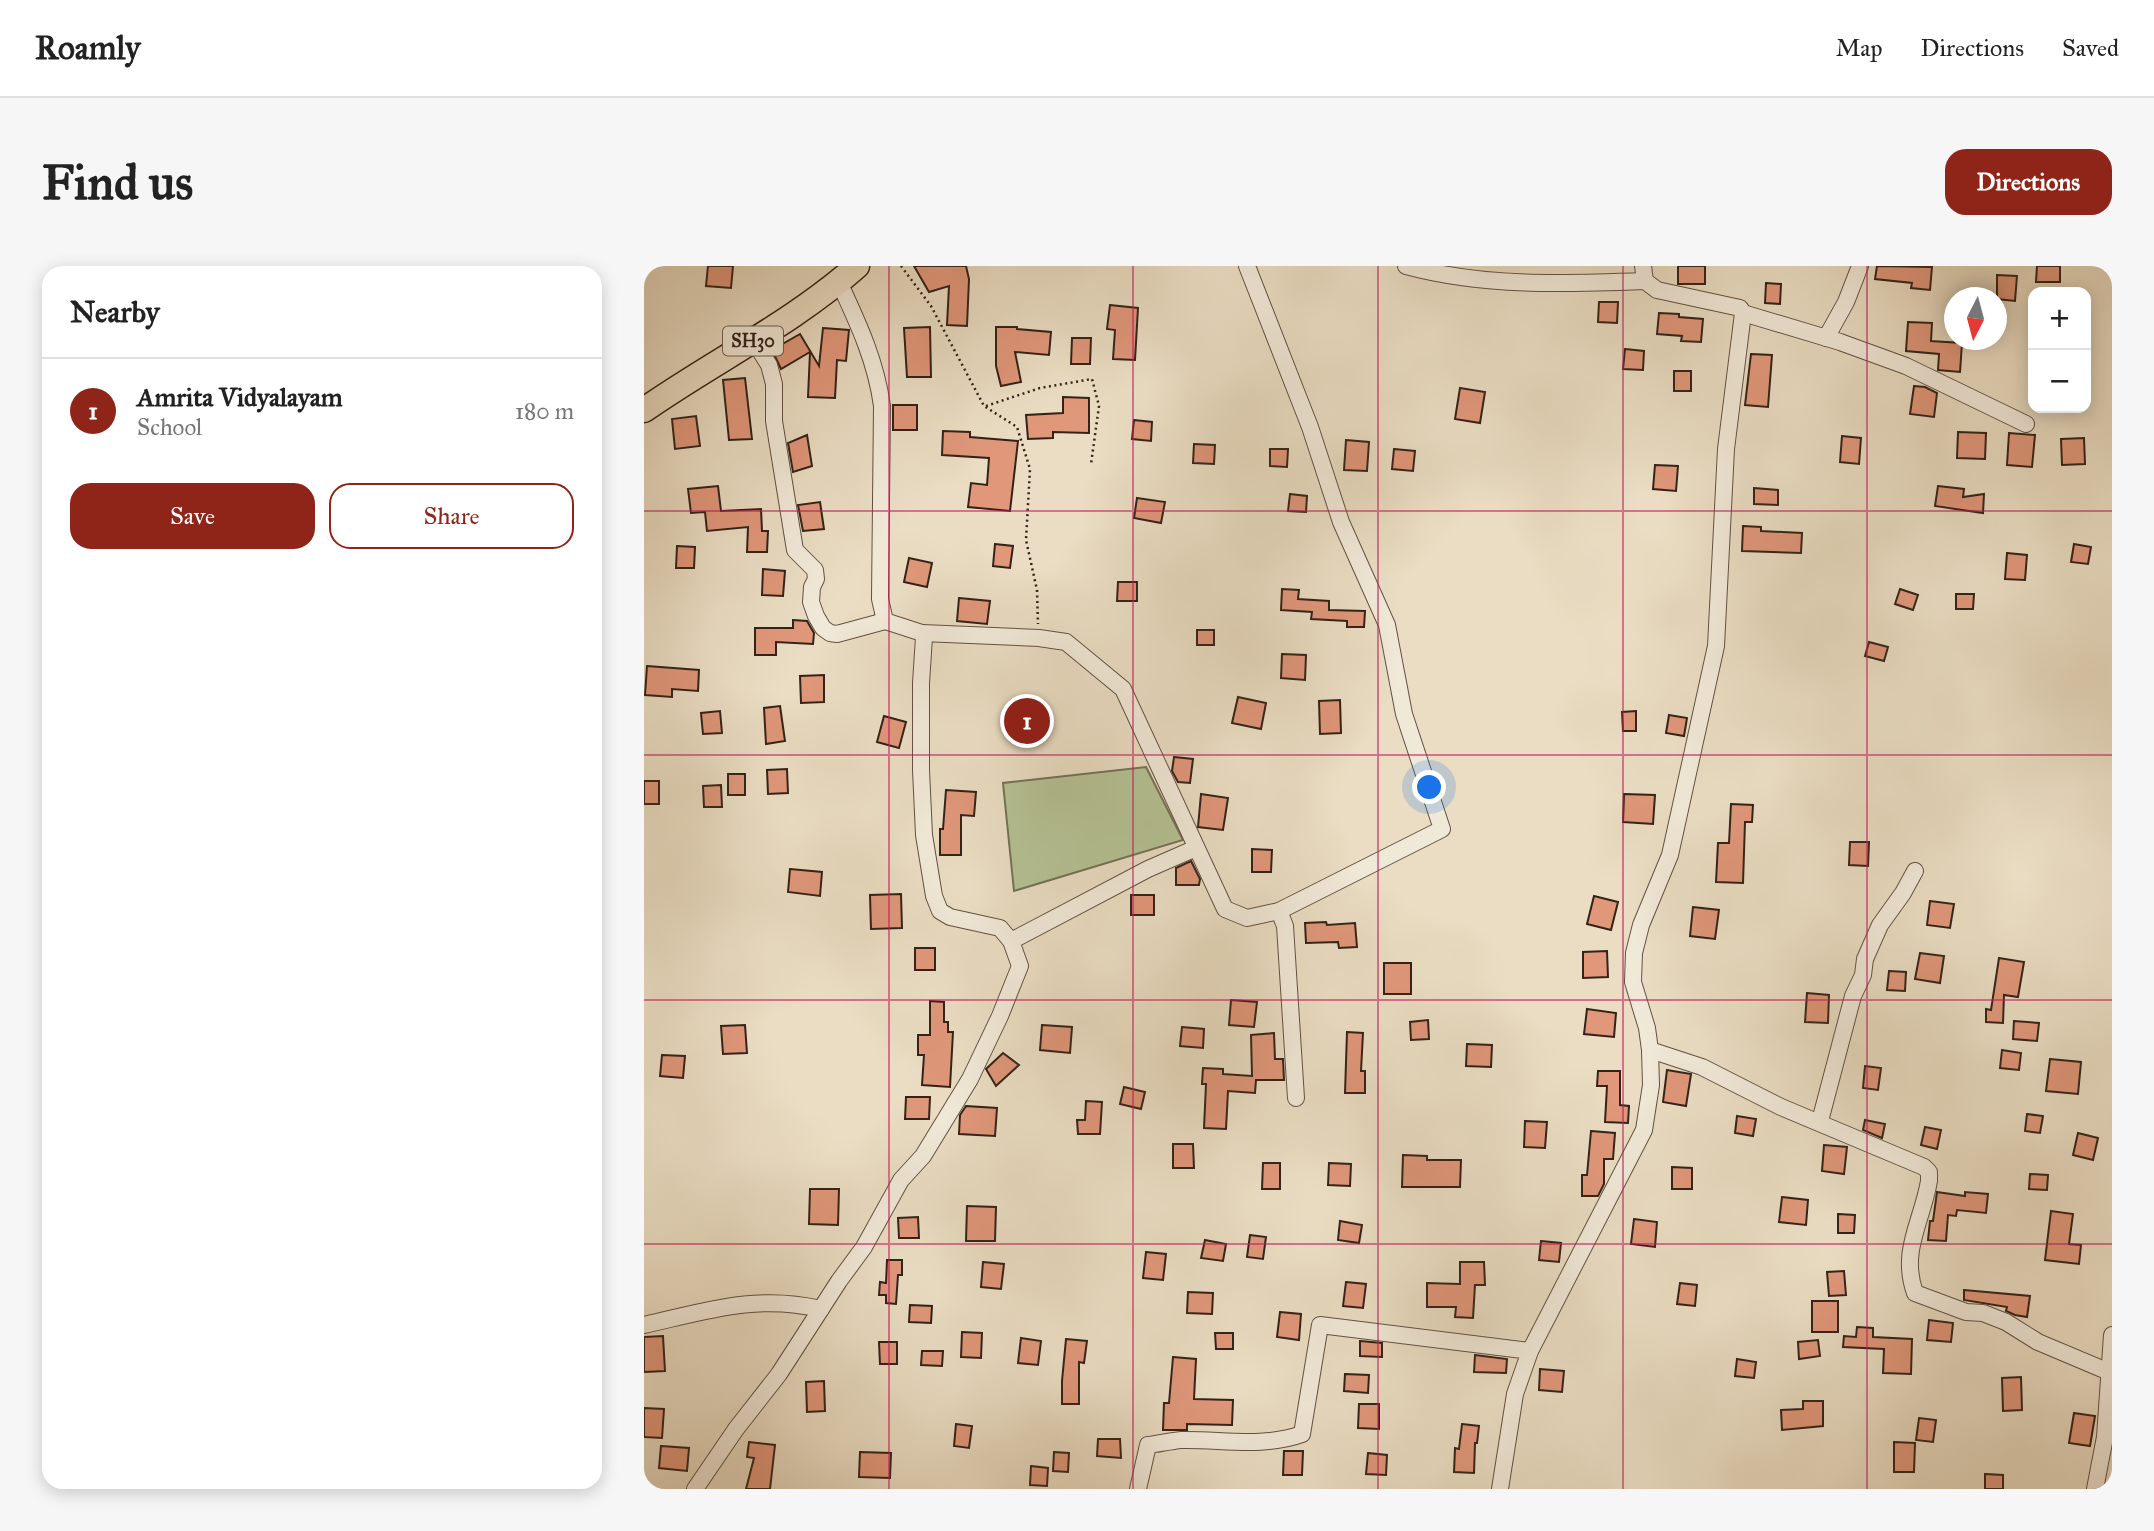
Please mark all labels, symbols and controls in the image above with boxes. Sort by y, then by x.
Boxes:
text: Roamly [35,28,140,68]
text: Map [1836,33,1883,63]
text: Directions [1921,33,2024,63]
text: Saved [2062,33,2119,63]
button: Directions [1945,149,2112,215]
text: Find us [42,153,193,212]
north arrow [1944,287,2007,350]
map controls [2028,287,2091,413]
button: + [2028,287,2091,350]
text: Nearby [70,294,160,330]
road number: SH30 [723,326,783,356]
button: − [2028,350,2091,413]
text: Amrita Vidyalayam [137,381,343,413]
text: 1 [88,397,98,425]
text: 180 m [515,397,574,425]
text: School [137,413,202,441]
button: Save [70,483,315,549]
button: Share [329,483,574,549]
pin: 1 [1004,695,1050,747]
your location [1412,770,1446,804]

